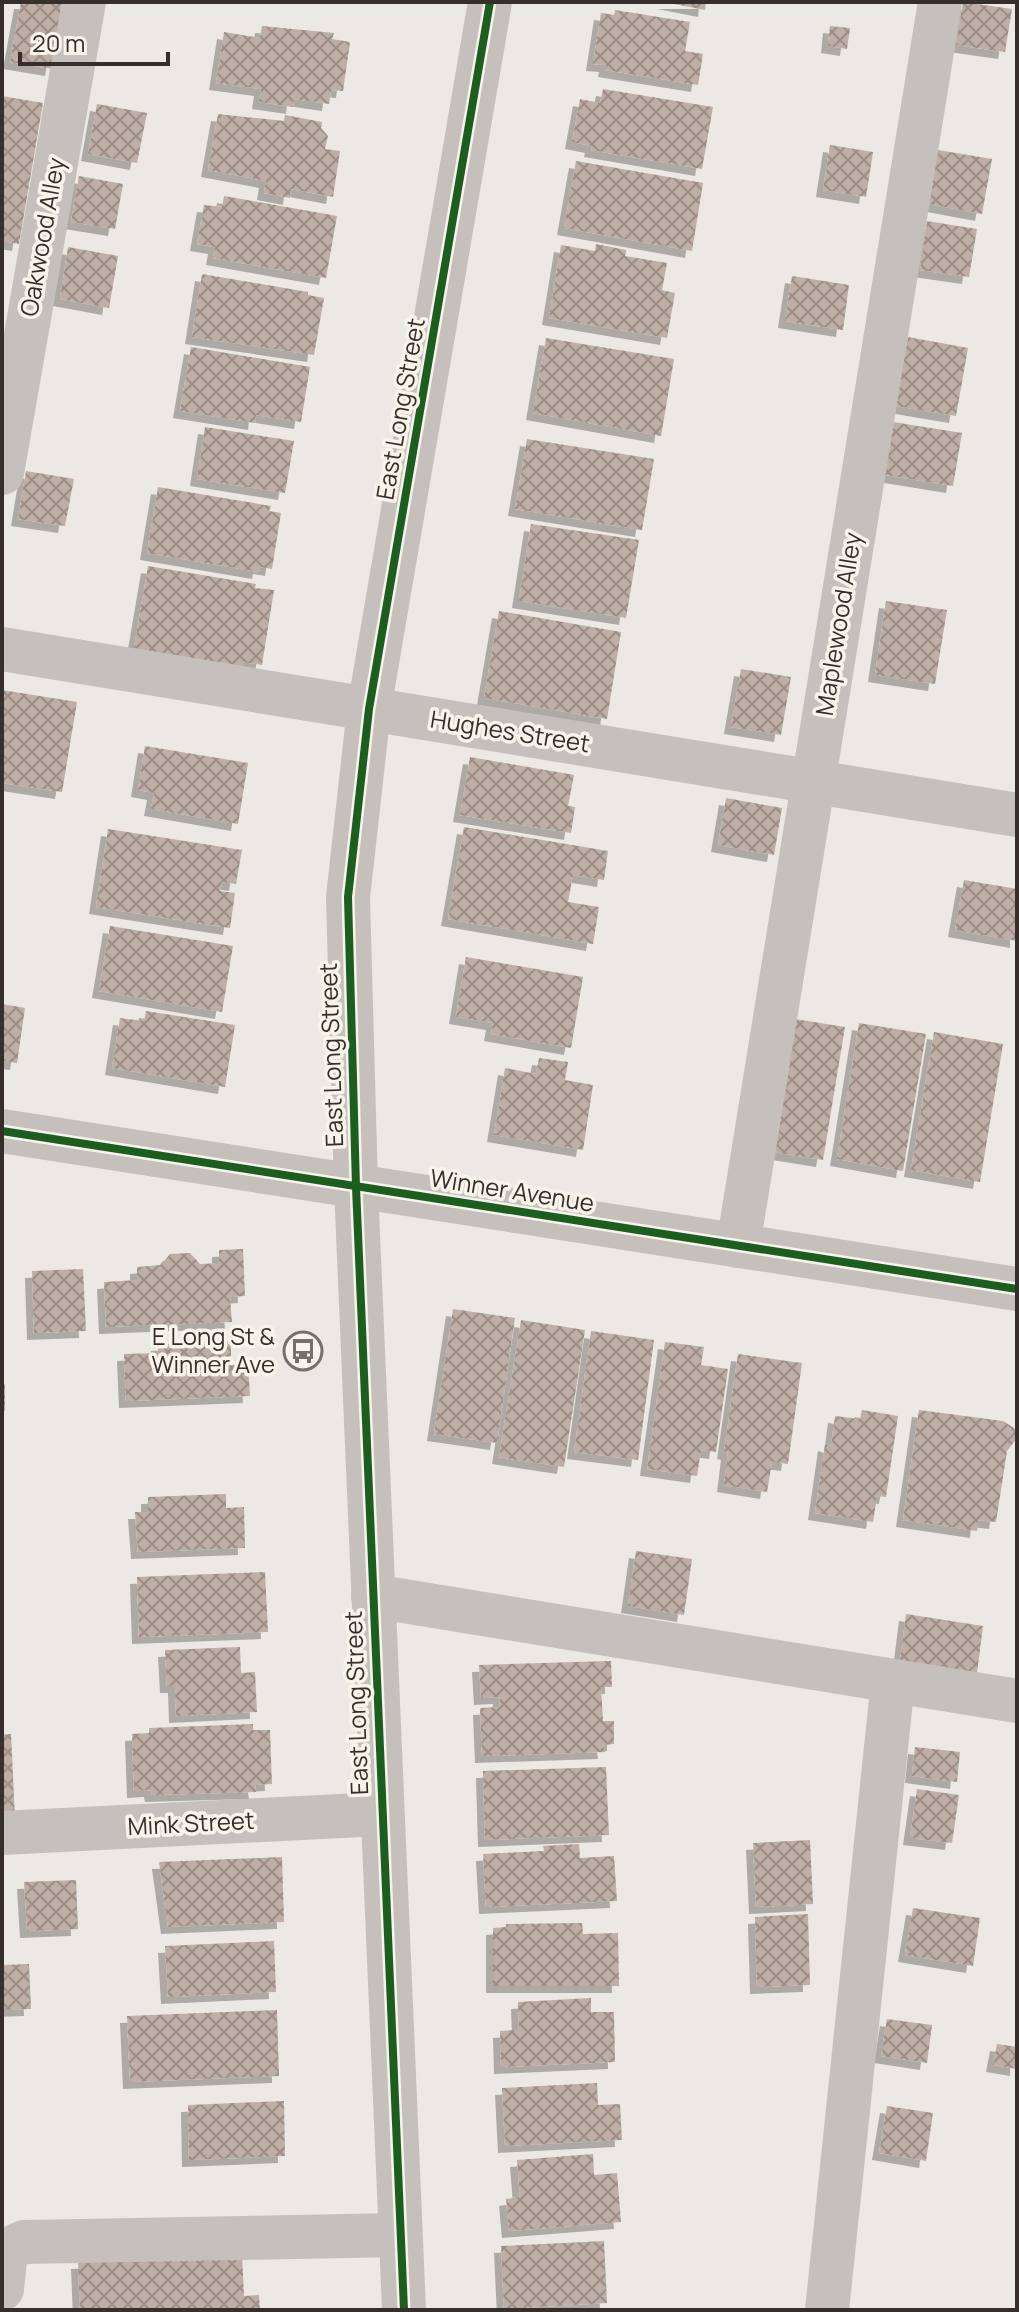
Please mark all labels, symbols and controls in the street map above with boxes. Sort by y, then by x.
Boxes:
scale bar [20,16,168,66]
text: 20 m [32,26,85,59]
street label: Oakwood Alley [11,154,72,319]
street label: East Long Street [367,315,432,502]
street label: Maplewood Alley [807,529,868,718]
street label: Hughes Street [428,702,592,759]
street label: East Long Street [311,962,350,1148]
street label: Winner Avenue [428,1160,597,1219]
place label: E Long St & Winner Ave [152,1319,275,1380]
bus stop icon: E Long St & Winner Ave [282,1330,324,1372]
street label: East Long Street [336,1610,375,1796]
street label: Mink Street [127,1803,255,1842]

